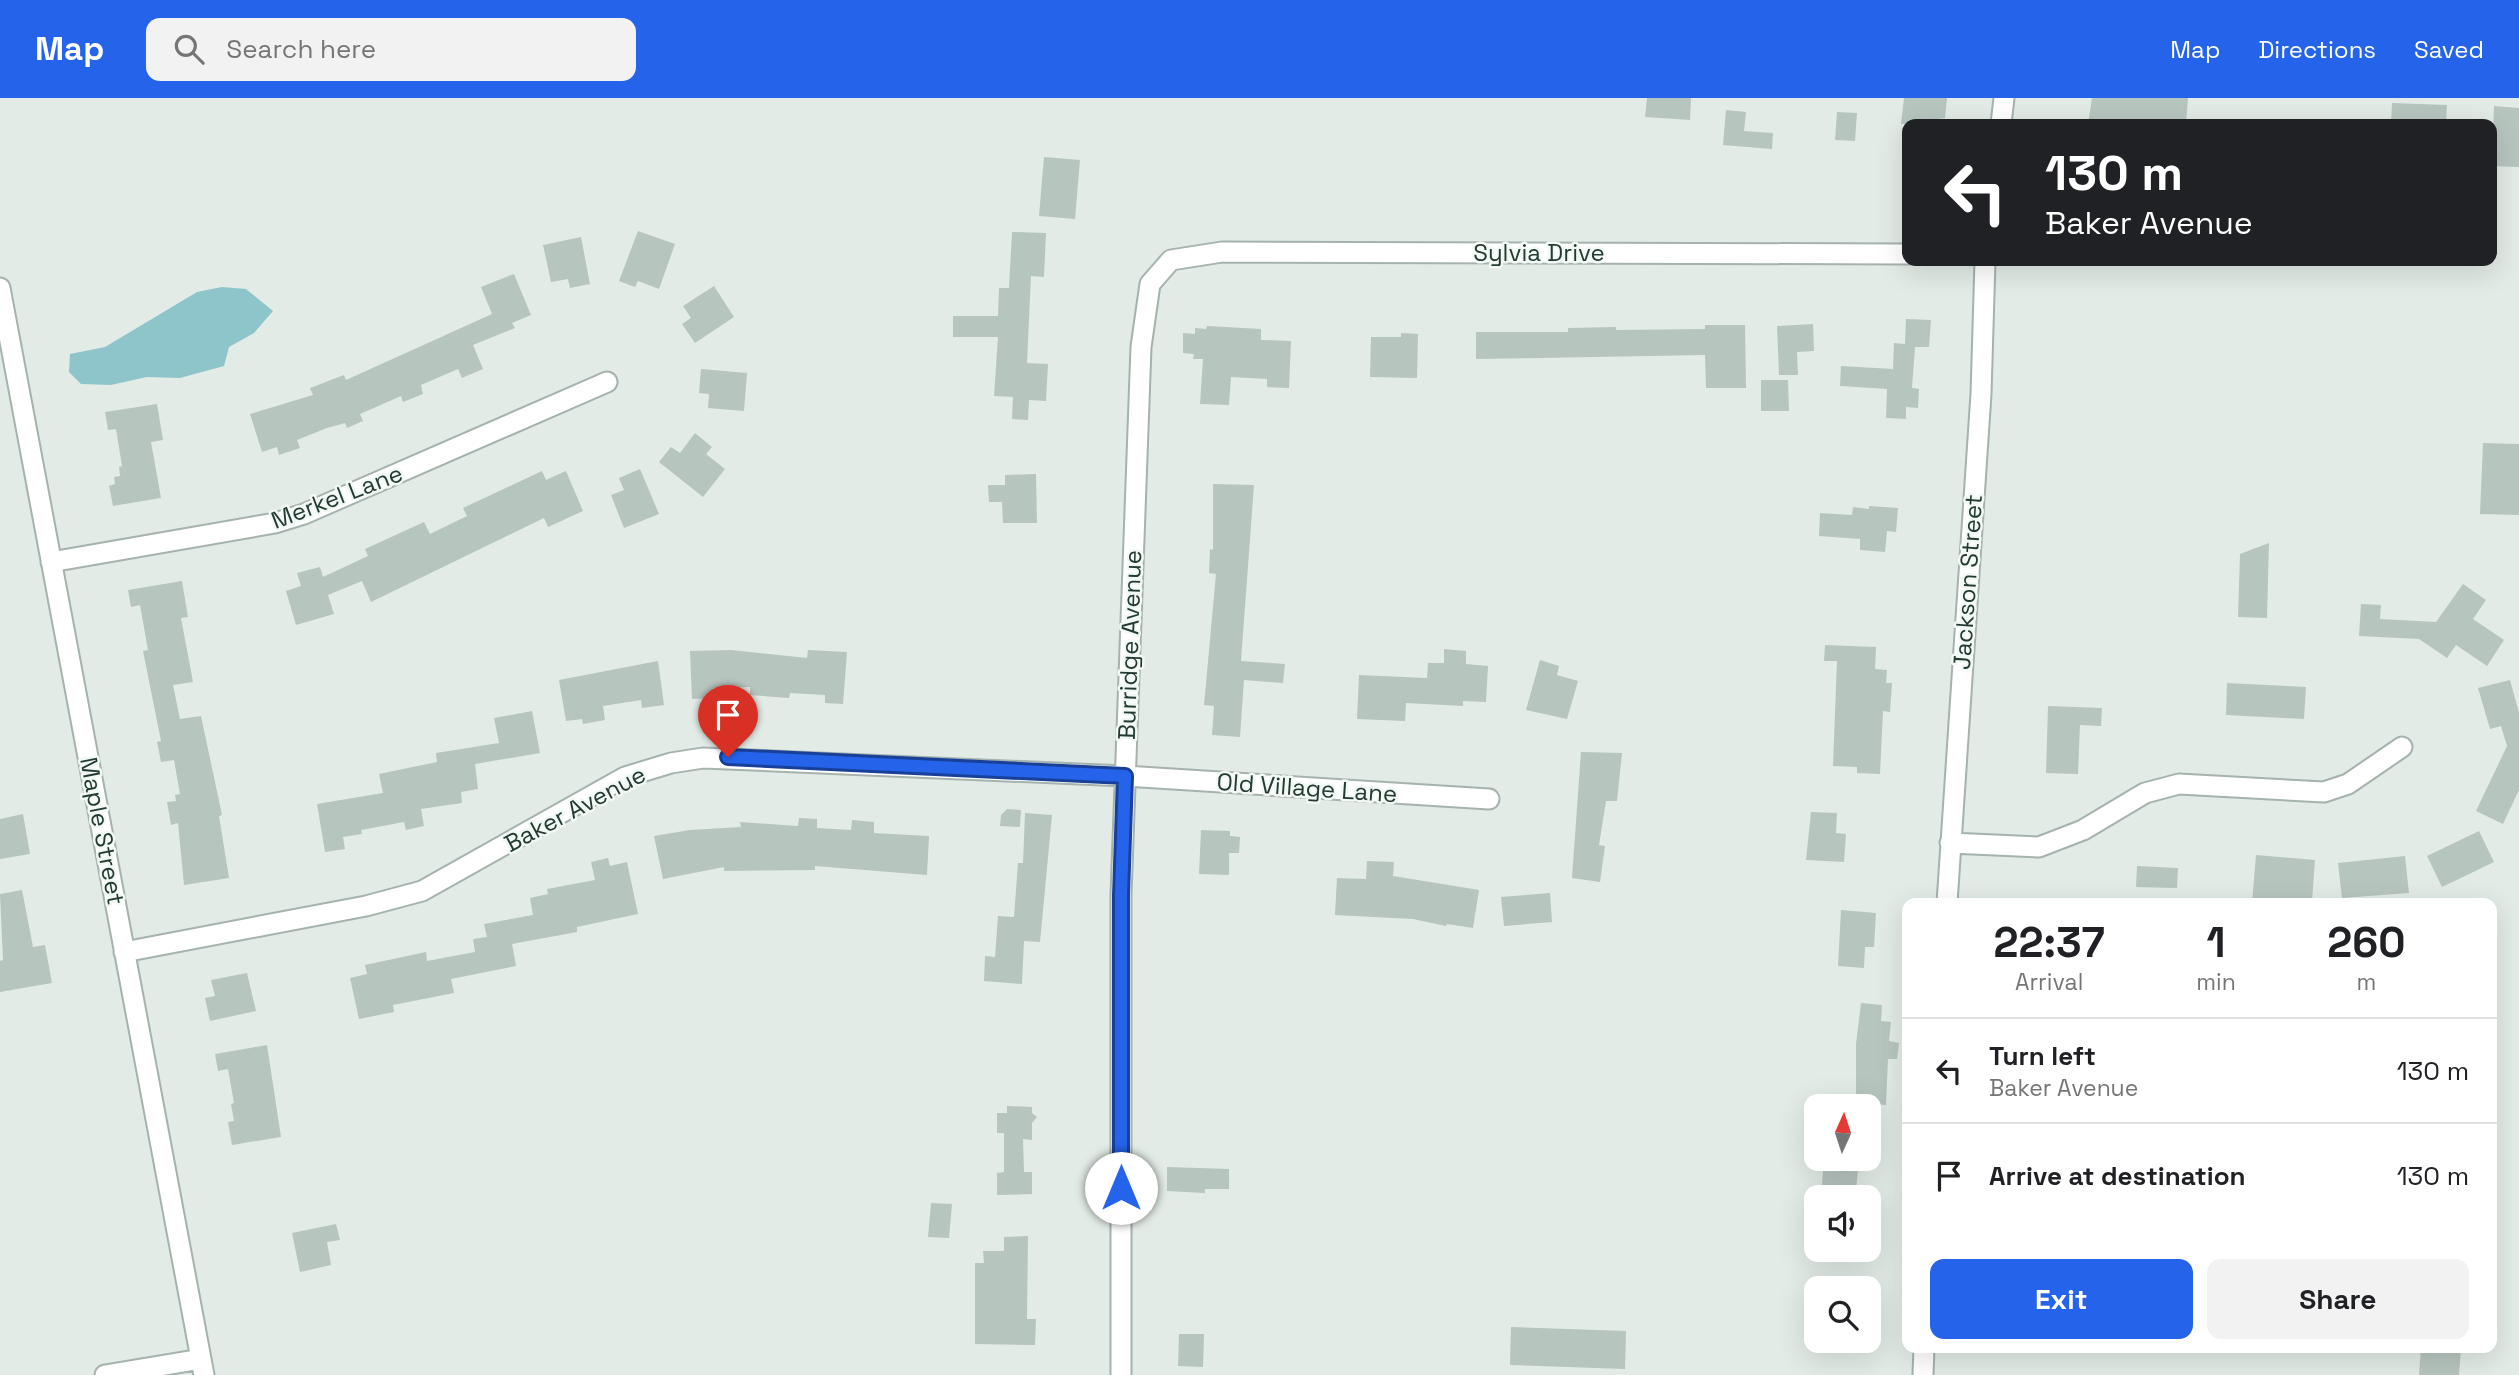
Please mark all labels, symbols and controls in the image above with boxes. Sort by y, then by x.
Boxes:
search box [146,18,636,81]
text: Map [35,28,104,70]
icon: search [170,30,208,68]
text: Search here [226,32,376,66]
text: Map [2170,34,2220,65]
text: Directions [2258,34,2376,65]
text: Saved [2414,34,2484,65]
text: 130 m [2045,142,2183,204]
icon: left [1930,147,2021,238]
text: Baker Avenue [2045,203,2253,243]
street label: Sylvia Drive [1473,237,1605,268]
street label: Merkel Lane [267,457,407,536]
street label: Jackson Street [1946,493,1989,671]
street label: Burridge Avenue [1111,549,1148,741]
pin [698,685,758,757]
icon: arrive [709,696,747,734]
street label: Maple Street [73,755,132,907]
street label: Baker Avenue [499,758,651,859]
street label: Old Village Lane [1216,766,1398,809]
text: 22:37 [1994,916,2105,969]
text: 1 [2207,916,2226,969]
text: 260 [2327,916,2405,969]
text: Arrival [2015,967,2083,997]
text: min [2196,967,2236,997]
text: m [2357,967,2376,997]
text: Turn left [1989,1039,2096,1073]
icon: left [1930,1052,1968,1090]
text: 130 m [2397,1054,2469,1088]
text: Baker Avenue [1989,1073,2138,1103]
north arrow [1804,1094,1881,1171]
map controls [1804,1094,1881,1353]
position arrow [1084,1151,1158,1225]
icon: arrive [1930,1157,1968,1195]
text: Arrive at destination [1989,1159,2246,1193]
text: 130 m [2397,1159,2469,1193]
button: sound [1804,1185,1881,1262]
button: Exit [1930,1259,2193,1339]
button: Share [2207,1259,2469,1339]
button: search [1804,1276,1881,1353]

